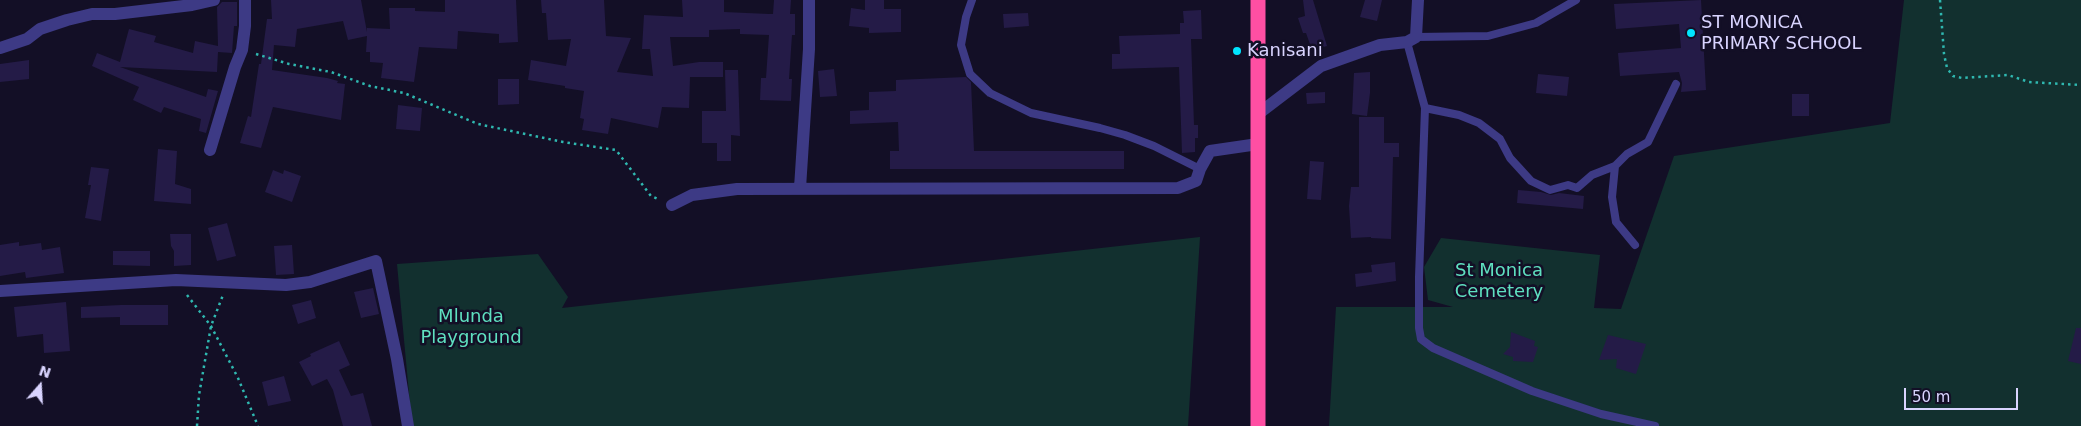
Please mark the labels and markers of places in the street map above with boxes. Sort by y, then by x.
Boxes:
place label: ST MONICA PRIMARY SCHOOL [1701,12,1861,54]
marker: ST MONICA PRIMARY SCHOOL [1685,27,1697,39]
place label: Kanisani [1247,40,1323,62]
marker: Kanisani [1231,45,1243,57]

